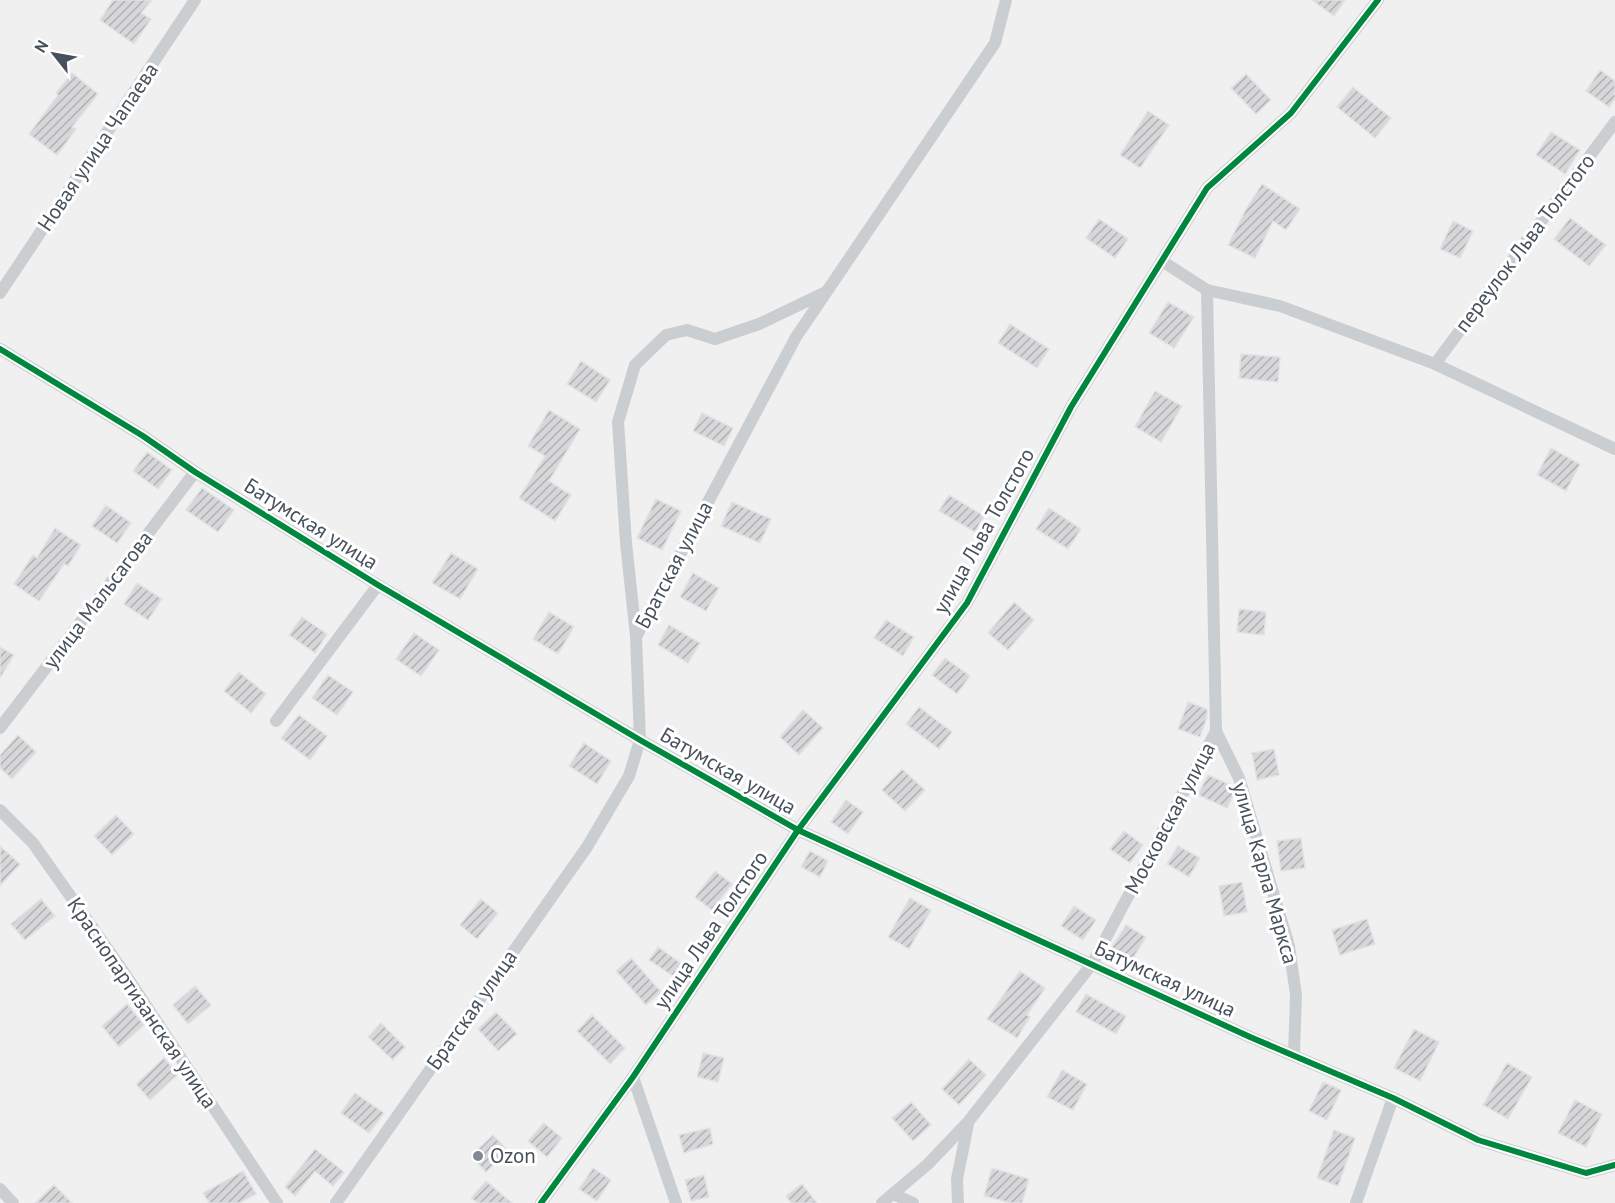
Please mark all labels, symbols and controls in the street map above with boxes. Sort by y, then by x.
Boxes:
north arrow [24,24,84,84]
text: N [30,37,52,56]
street label: Новая улица Чапаева [31,57,164,236]
street label: переулок Льва Толстого [1449,148,1601,337]
street label: улица Льва Толстого [927,443,1040,618]
street label: Батумская улица [239,472,383,575]
street label: Братская улица [629,496,718,633]
street label: улица Мальсагова [37,525,158,674]
street label: Батумская улица [655,721,801,820]
street label: Московская улица [1118,737,1221,898]
street label: улица Карла Маркса [1227,779,1304,967]
street label: улица Льва Толстого [648,845,774,1014]
street label: Краснопартизанская улица [62,892,223,1114]
street label: Батумская улица [1090,934,1240,1023]
street label: Братская улица [420,945,523,1075]
place label: Ozon [490,1142,536,1169]
marker: Ozon [471,1149,485,1163]

